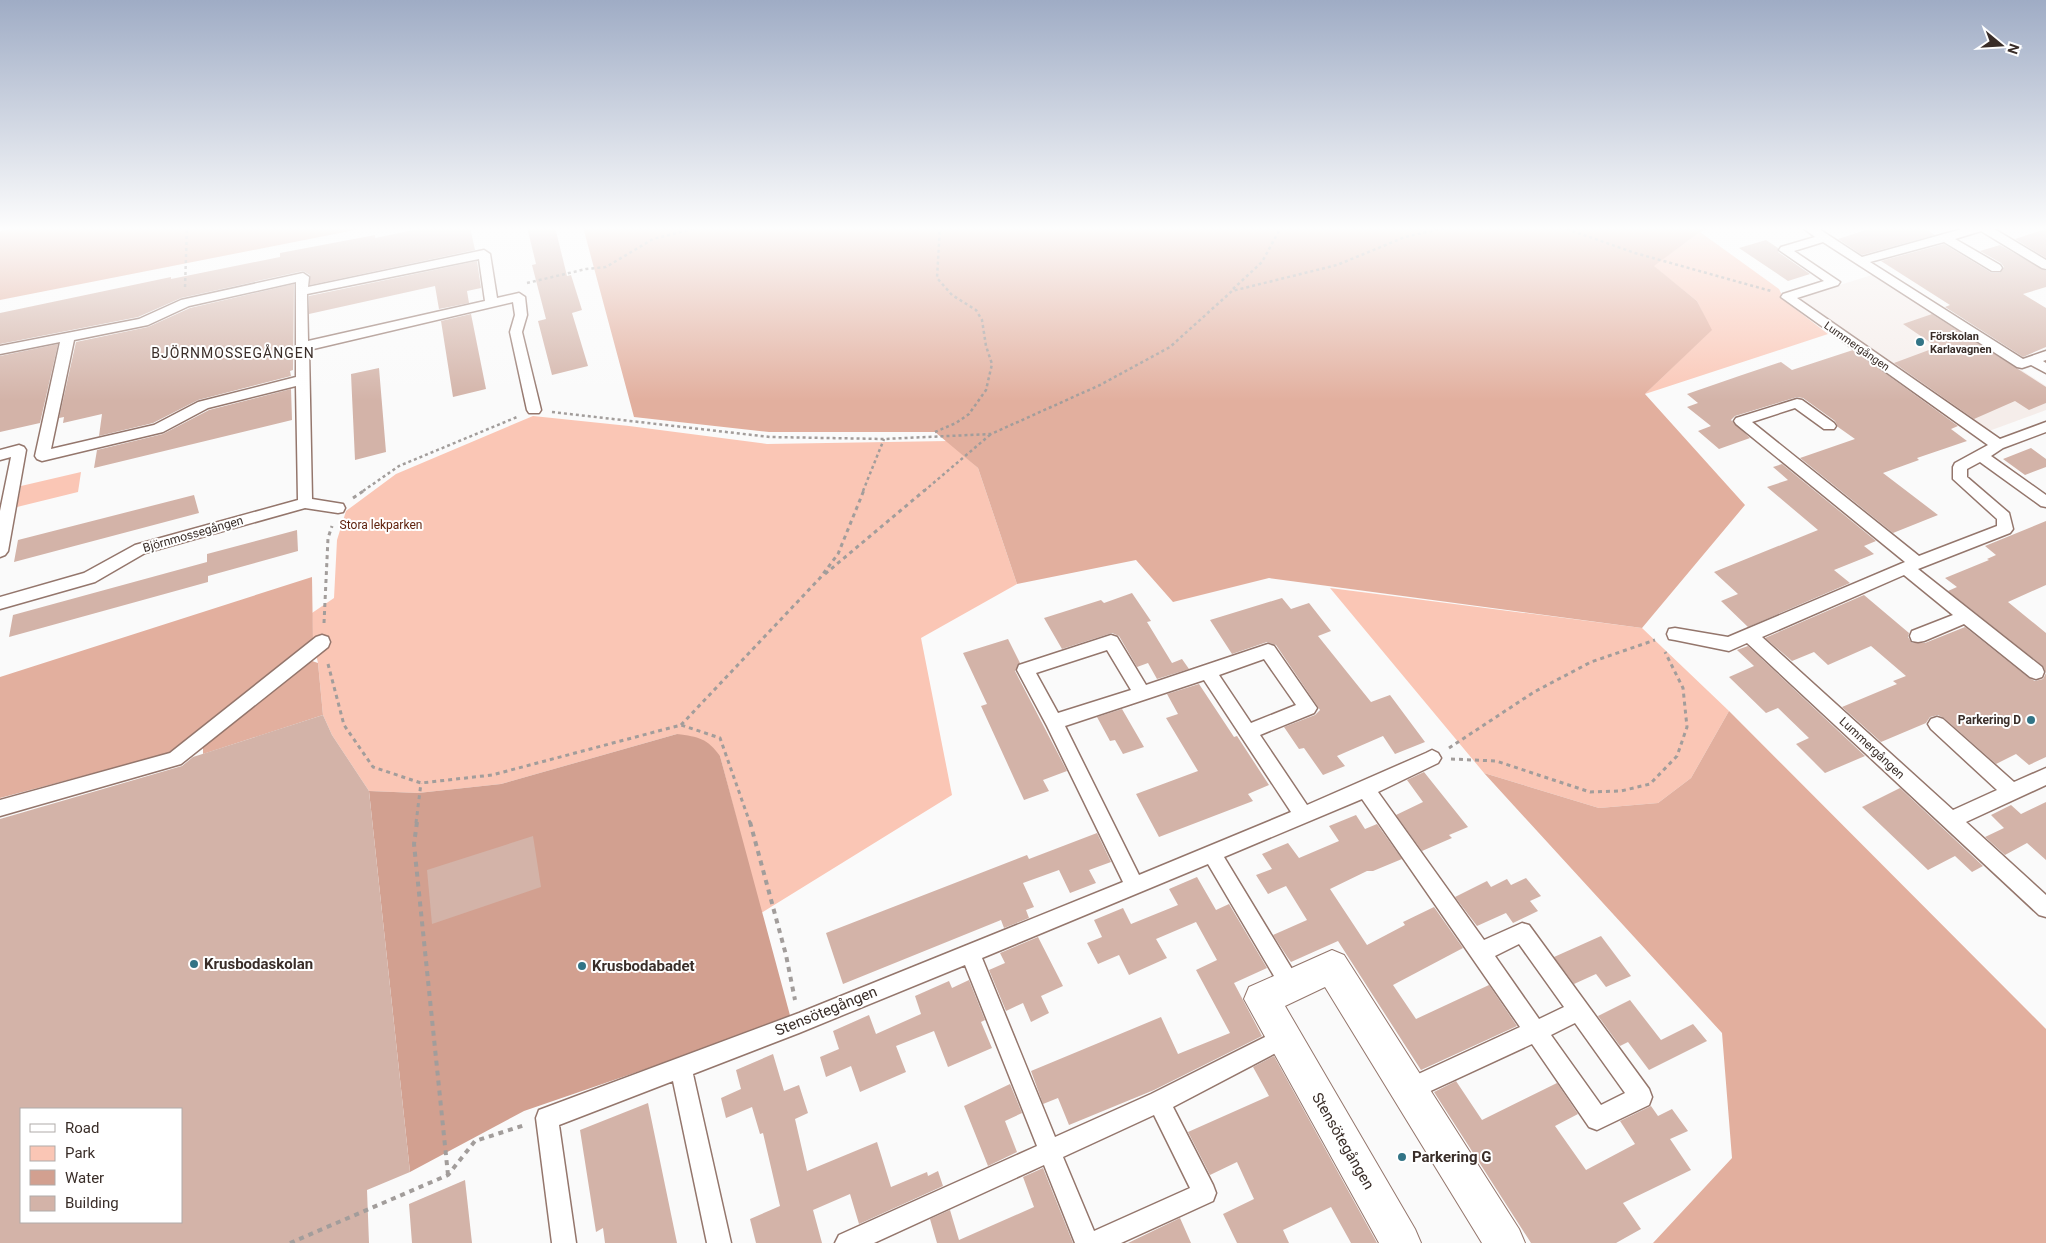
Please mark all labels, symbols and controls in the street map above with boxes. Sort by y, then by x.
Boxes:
north arrow [1976,20,2026,70]
text: N [2004,42,2023,56]
street label: Lummergången [1822,319,1892,374]
place label: Förskolan Karlavagnen [1930,330,1992,356]
marker: Förskolan Karlavagnen [1914,336,1926,348]
district label: BJÖRNMOSSEGÅNGEN [151,344,315,361]
street label: Björnmossegången [141,513,245,555]
park label: Stora lekparken [340,518,422,532]
place label: Parkering D [1958,713,2021,727]
street label: Lummergången [1837,714,1907,782]
marker: Parkering D [2025,714,2037,726]
place label: Krusbodaskolan [204,955,313,973]
place label: Krusbodabadet [592,957,695,975]
marker: Krusbodaskolan [188,958,200,970]
marker: Krusbodabadet [576,960,588,972]
street label: Stensötegången [772,982,880,1040]
street label: Stensötegången [1308,1089,1378,1193]
legend [20,1108,182,1223]
text: Road [65,1119,99,1137]
text: Park [65,1144,96,1162]
place label: Parkering G [1412,1148,1491,1166]
marker: Parkering G [1396,1151,1408,1163]
text: Water [65,1169,104,1187]
text: Building [65,1194,119,1212]

